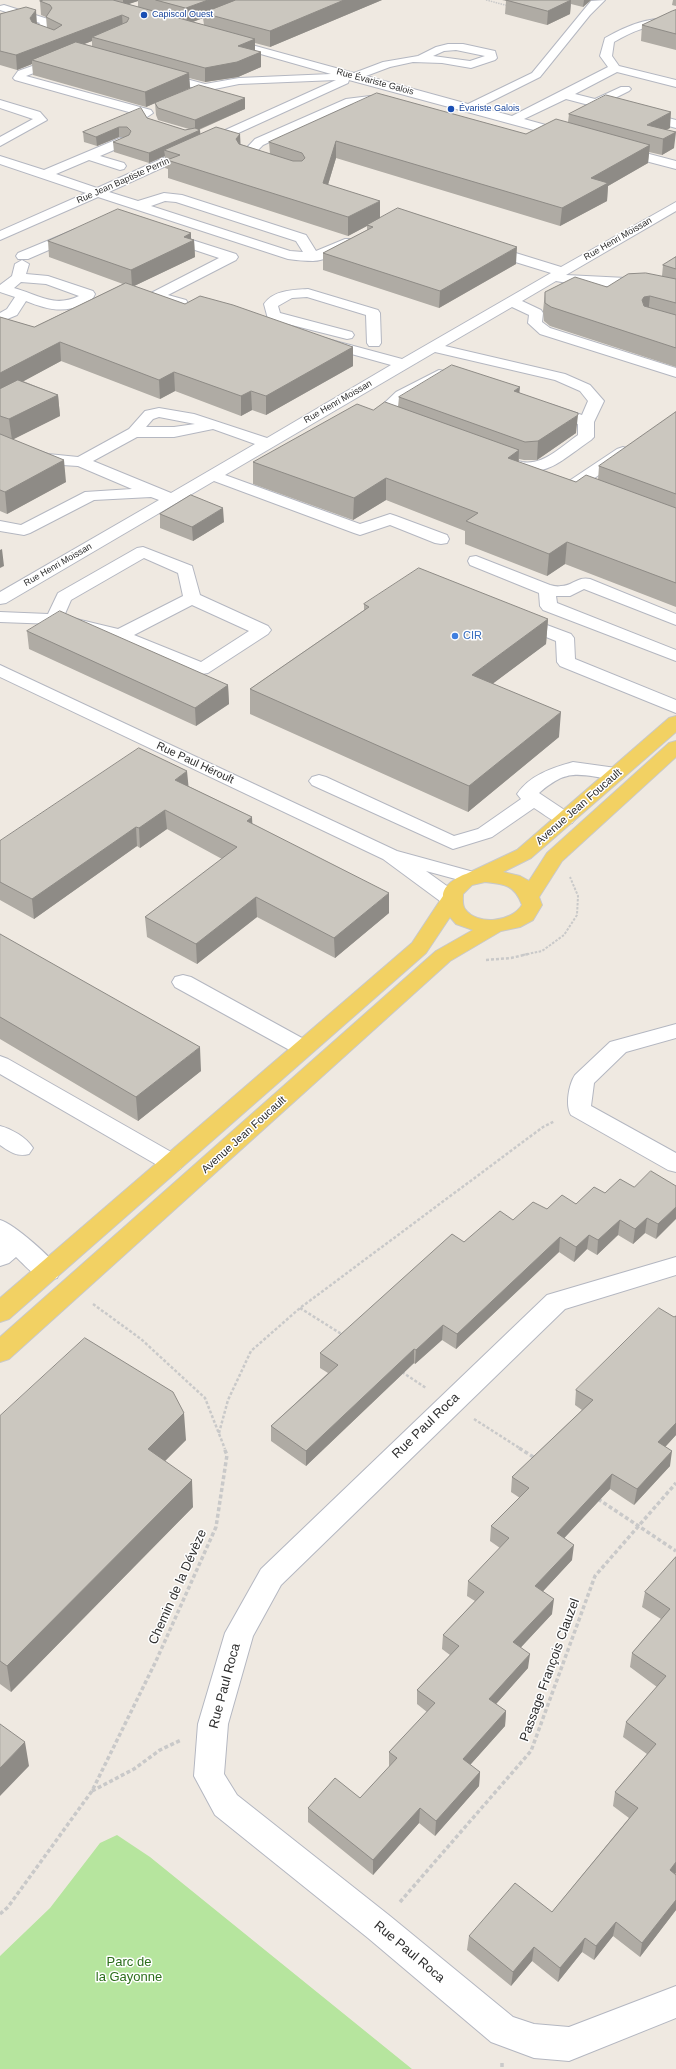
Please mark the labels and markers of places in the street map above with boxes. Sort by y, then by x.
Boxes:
marker: Capiscol Ouest [139,10,149,20]
place label: Capiscol Ouest [152,10,213,20]
marker: Évariste Galois [446,104,456,114]
place label: Évariste Galois [459,104,520,114]
place label: CIR [463,629,482,643]
marker: CIR [450,631,460,641]

